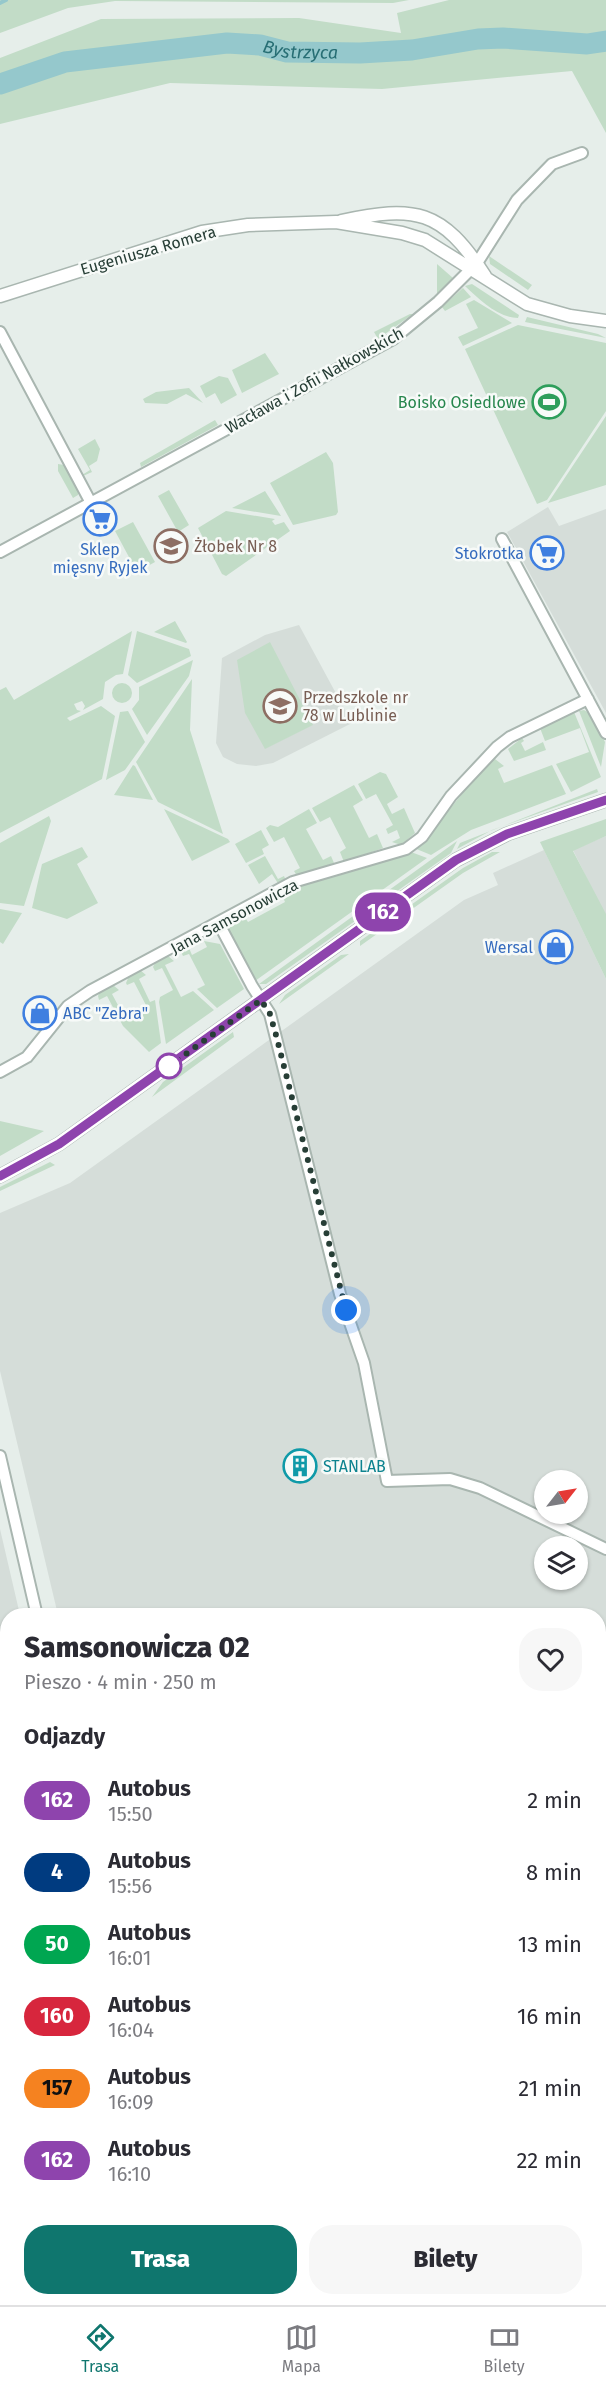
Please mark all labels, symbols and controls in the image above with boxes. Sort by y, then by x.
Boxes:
water label: Bystrzyca [260,35,338,64]
street label: Eugeniusza Romera [78,222,218,279]
street label: Wacława i Zofii Nałkowskich [222,323,407,438]
sports icon: Boisko Osiedlowe [531,384,567,420]
place label: Boisko Osiedlowe [398,393,526,412]
supermarket icon: Sklep mięsny Ryjek [82,501,118,537]
school or university icon: Żłobek Nr 8 [153,528,189,564]
supermarket icon: Stokrotka [529,535,565,571]
place label: Żłobek Nr 8 [194,536,277,556]
place label: Sklep mięsny Ryjek [53,540,148,577]
place label: Stokrotka [455,544,524,563]
school or university icon: Przedszkole nr 78 w Lublinie [262,688,298,724]
place label: Przedszkole nr 78 w Lublinie [303,688,409,725]
street label: Jana Samsonowicza [167,875,301,958]
line badge: 162 [348,892,418,932]
text: 162 [367,899,399,925]
shop icon: Wersal [538,929,574,965]
place label: Wersal [485,938,533,957]
shop icon: ABC "Zebra" [22,995,58,1031]
place label: ABC "Zebra" [63,1004,148,1023]
unlabelled marker [156,1053,182,1079]
your location [331,1295,361,1325]
building icon: STANLAB [282,1448,318,1484]
place label: STANLAB [323,1457,386,1476]
north arrow [534,1470,588,1524]
map controls [534,1470,588,1590]
button: layers [534,1536,588,1590]
button: heart [519,1628,582,1691]
text: Samsonowicza 02 [24,1631,250,1664]
text: Pieszo · 4 min · 250 m [24,1670,217,1694]
text: Odjazdy [24,1723,105,1750]
text: Autobus [108,1775,191,1802]
text: 162 [41,1787,73,1813]
text: 2 min [527,1787,582,1814]
text: 15:50 [108,1802,153,1826]
text: Autobus [108,1847,191,1874]
text: 4 [51,1859,63,1885]
text: 8 min [526,1859,582,1886]
text: 15:56 [108,1874,152,1898]
text: Autobus [108,1919,191,1946]
text: 50 [45,1931,69,1957]
text: 13 min [518,1931,582,1958]
text: 16:01 [108,1946,151,1970]
text: Autobus [108,1991,191,2018]
text: 160 [40,2003,74,2029]
text: 16 min [517,2003,582,2030]
text: 16:04 [108,2018,154,2042]
text: Autobus [108,2063,191,2090]
text: 157 [42,2075,72,2101]
text: 21 min [518,2075,582,2102]
text: 16:09 [108,2090,154,2114]
text: Autobus [108,2135,191,2162]
text: 162 [41,2147,73,2173]
text: 22 min [516,2147,582,2174]
text: 16:10 [108,2162,151,2186]
button: Trasa [24,2225,297,2294]
button: Bilety [309,2225,582,2294]
tab: Trasa [81,2321,119,2376]
tab: Mapa [282,2321,321,2376]
tab: Bilety [484,2321,525,2376]

